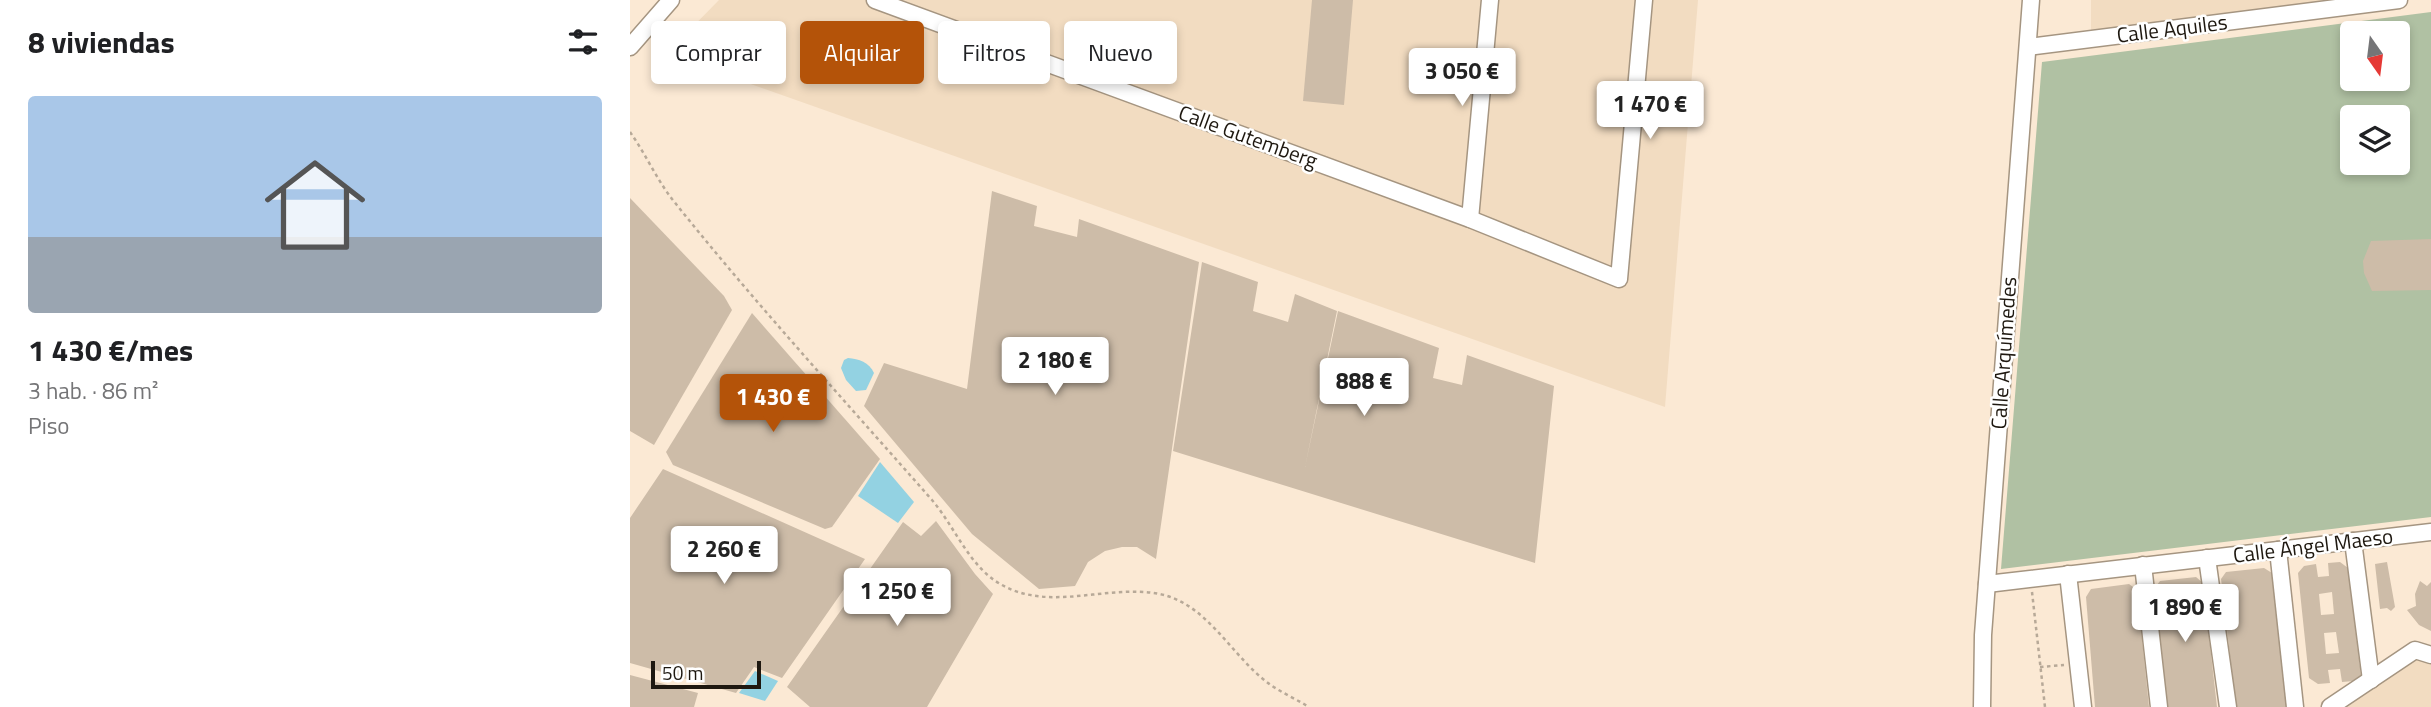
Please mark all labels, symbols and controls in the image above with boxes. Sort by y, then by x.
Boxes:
street label: Calle Aquiles [2115,5,2229,51]
text: 8 viviendas [28,19,175,65]
chip: Comprar [651,21,786,84]
chip: Alquilar [800,21,924,84]
chip: Filtros [938,21,1050,84]
chip: Nuevo [1064,21,1177,84]
north arrow [2340,21,2410,91]
map controls [2340,21,2410,175]
icon: filters [564,23,602,61]
pin: 3 050 € [1397,48,1527,108]
text: 3 050 € [1425,53,1499,88]
pin: 1 470 € [1585,82,1715,141]
text: 1 470 € [1613,86,1687,121]
street label: Calle Gutemberg [1174,96,1323,176]
button: layers [2340,105,2410,175]
icon: home [252,142,378,268]
street label: Calle Arquímedes [1982,276,2024,430]
text: 1 430 €/mes [28,327,193,373]
pin: 2 180 € [990,338,1120,397]
text: 2 180 € [1018,342,1092,377]
pin: 888 € [1315,358,1413,418]
text: 888 € [1336,363,1392,398]
text: 3 hab. · 86 m² [28,373,158,408]
pin: 1 430 € [708,374,838,434]
text: 1 430 € [736,379,810,414]
text: Piso [28,408,70,443]
street label: Calle Ángel Maeso [2231,519,2395,571]
pin: 2 260 € [659,526,789,586]
text: 2 260 € [687,531,761,566]
pin: 1 250 € [832,568,962,628]
text: 1 250 € [860,573,934,608]
pin: 1 890 € [2120,584,2250,644]
text: 1 890 € [2148,589,2222,624]
scale bar [651,658,761,690]
text: 50 m [662,658,703,687]

